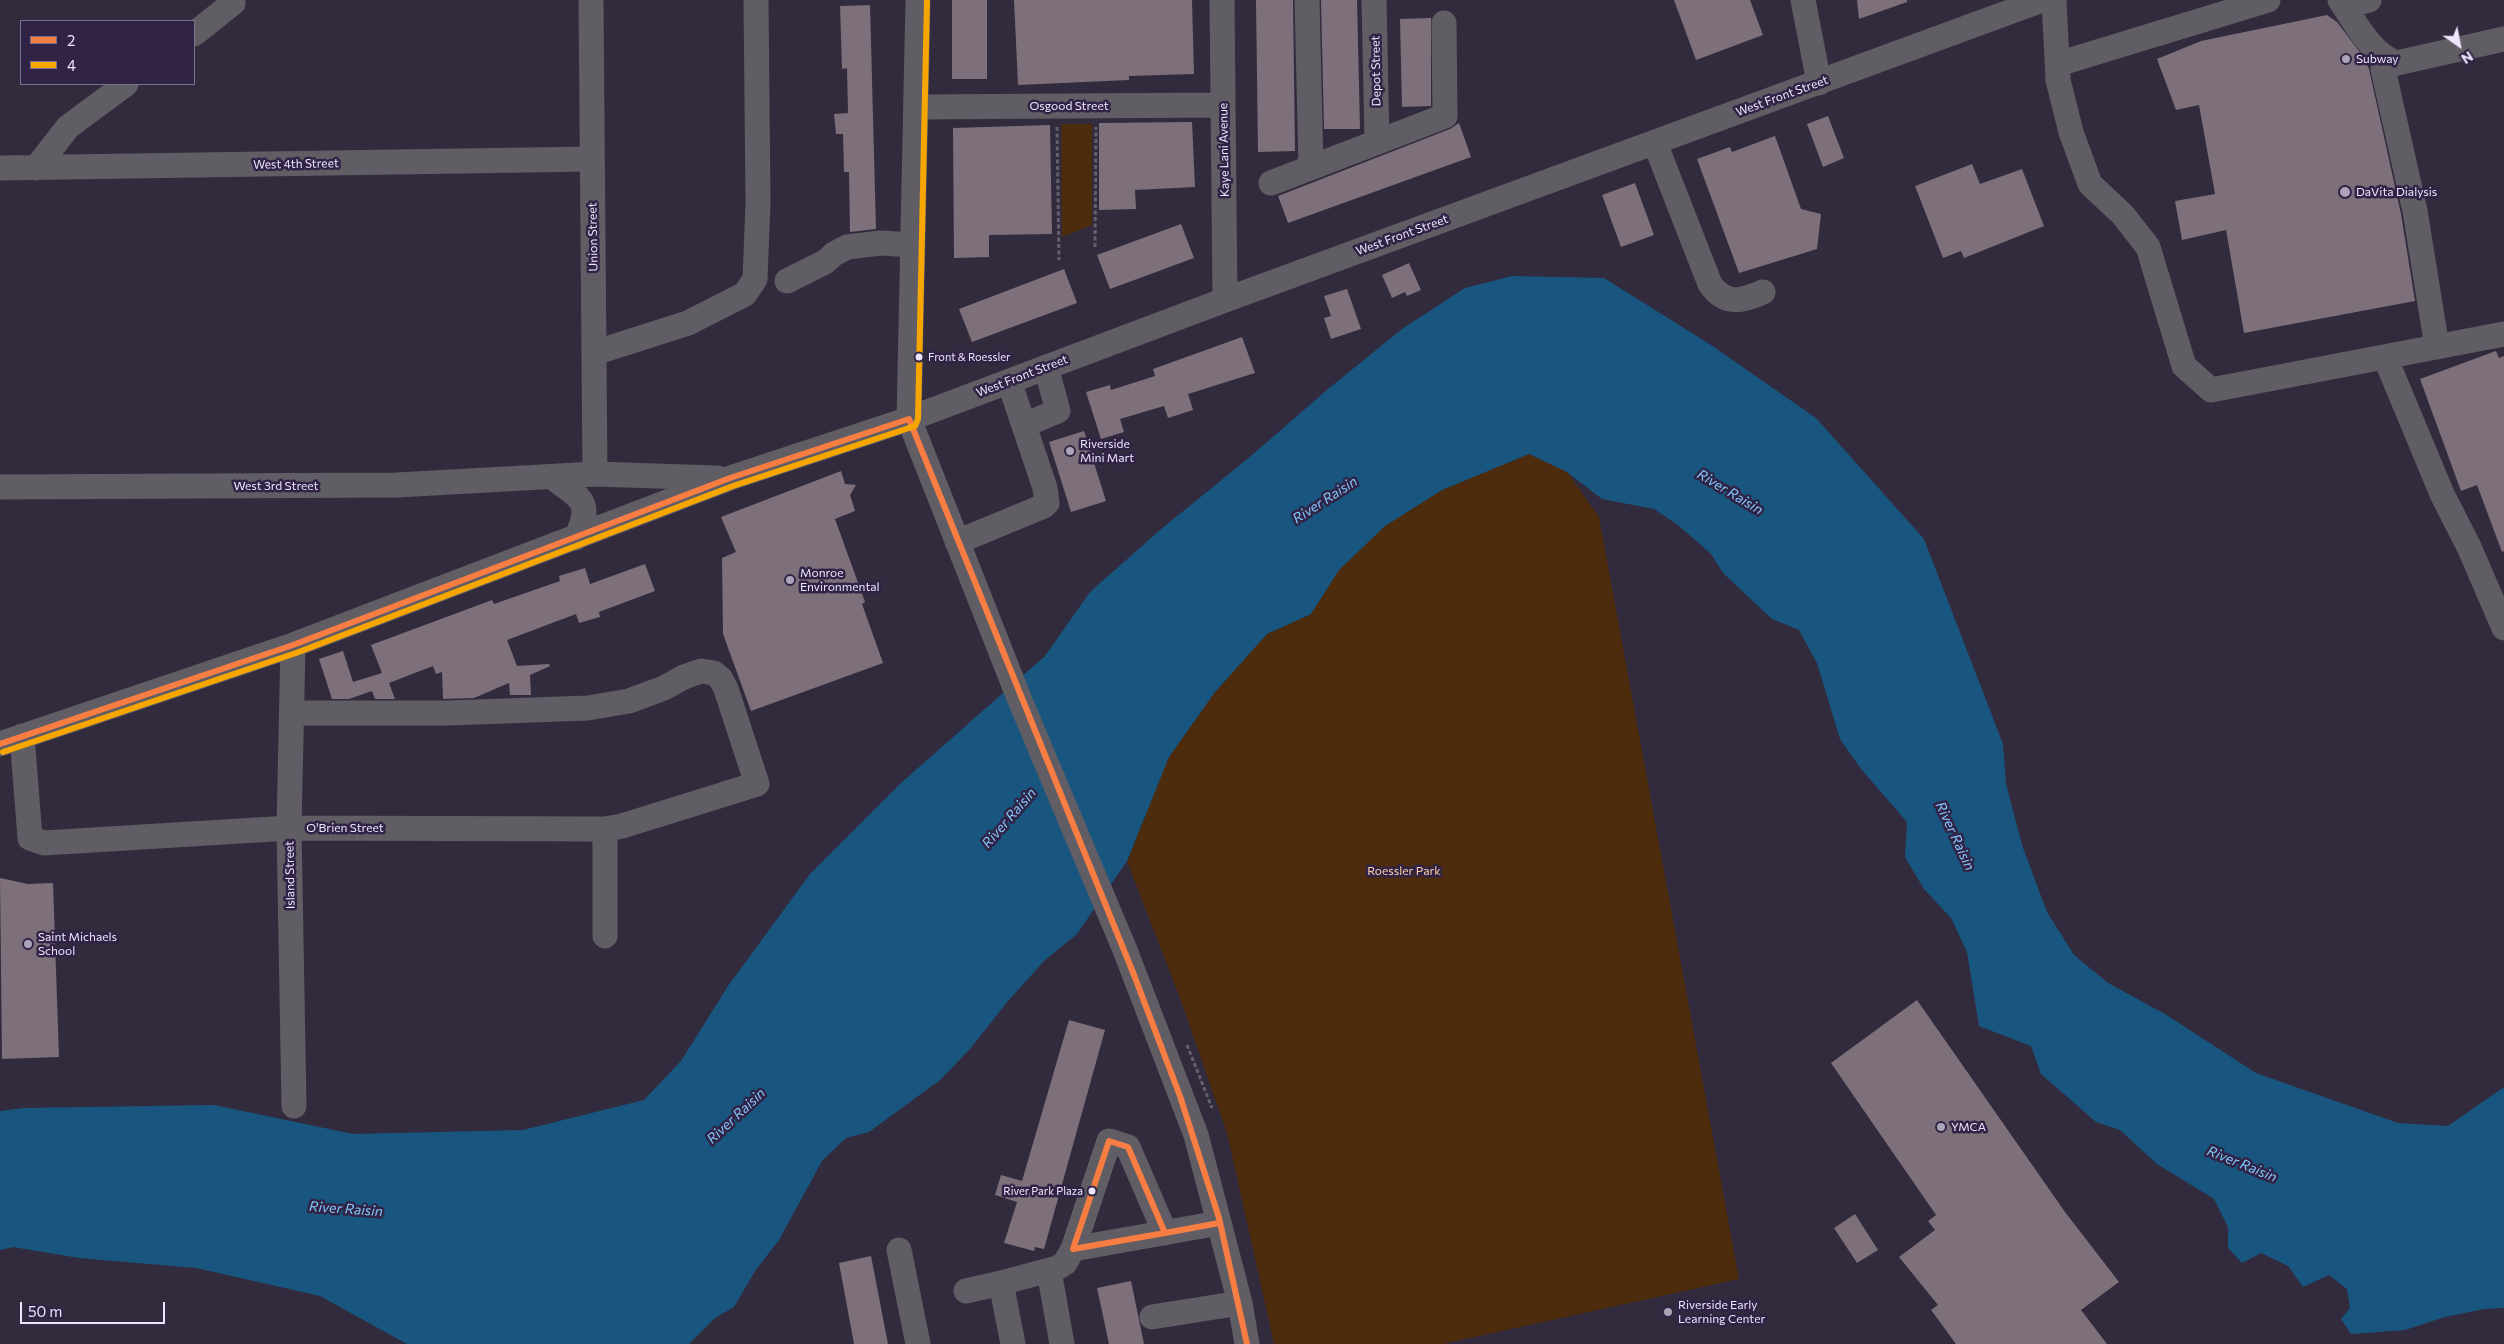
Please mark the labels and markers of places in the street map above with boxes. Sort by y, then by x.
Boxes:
place label: Subway [2356,52,2399,66]
marker: Subway [2340,53,2352,65]
marker: DaVita Dialysis [2338,185,2352,199]
place label: DaVita Dialysis [2356,185,2437,199]
place label: Front & Roessler [928,350,1010,364]
marker: Front & Roessler [914,352,924,362]
place label: Riverside Mini Mart [1080,437,1134,465]
marker: Riverside Mini Mart [1064,445,1076,457]
place label: Monroe Environmental [800,566,880,594]
marker: Monroe Environmental [784,574,796,586]
place label: Saint Michaels School [38,930,117,958]
marker: Saint Michaels School [22,938,34,950]
place label: YMCA [1951,1120,1986,1134]
marker: YMCA [1935,1121,1947,1133]
place label: River Park Plaza [1003,1184,1083,1198]
marker: River Park Plaza [1087,1186,1097,1196]
place label: Riverside Early Learning Center [1678,1298,1765,1326]
marker: Riverside Early Learning Center [1662,1306,1674,1318]

